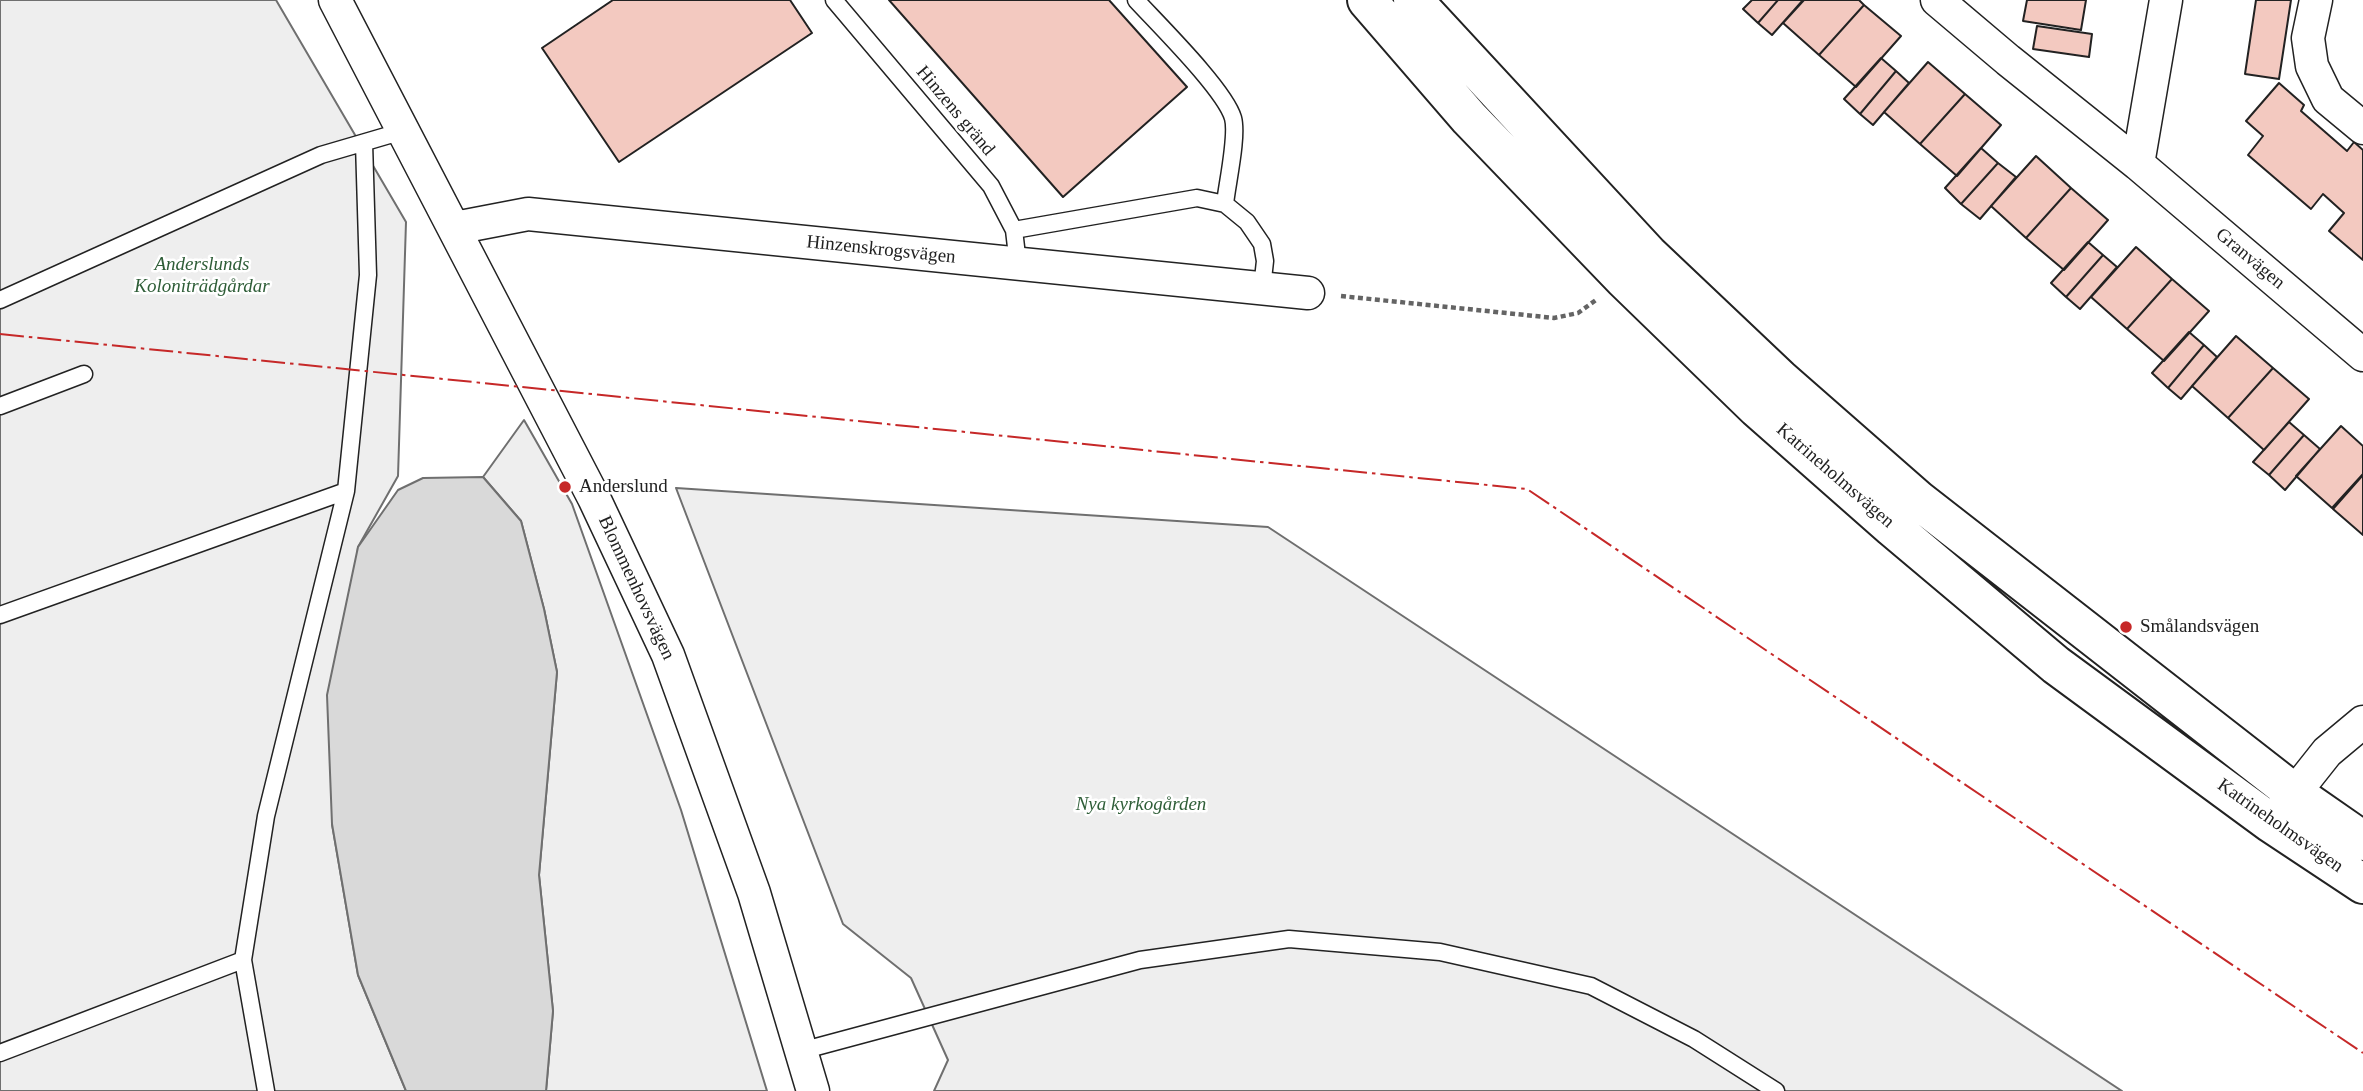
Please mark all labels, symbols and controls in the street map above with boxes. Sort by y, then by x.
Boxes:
street label: Hinzens gränd [911,61,999,161]
street label: Granvägen [2211,223,2289,295]
street label: Hinzenskrogsvägen [805,231,957,269]
park label: Anderslunds Koloniträdgårdar [134,254,270,298]
street label: Katrineholmsvägen [1771,419,1899,533]
place label: Anderslund [579,476,668,498]
marker: Anderslund [557,479,573,495]
street label: Blommenhovsvägen [593,512,679,664]
place label: Smålandsvägen [2140,616,2259,638]
marker: Smålandsvägen [2118,619,2134,635]
street label: Katrineholmsvägen [2213,774,2347,878]
park label: Nya kyrkogården [1076,794,1206,816]

